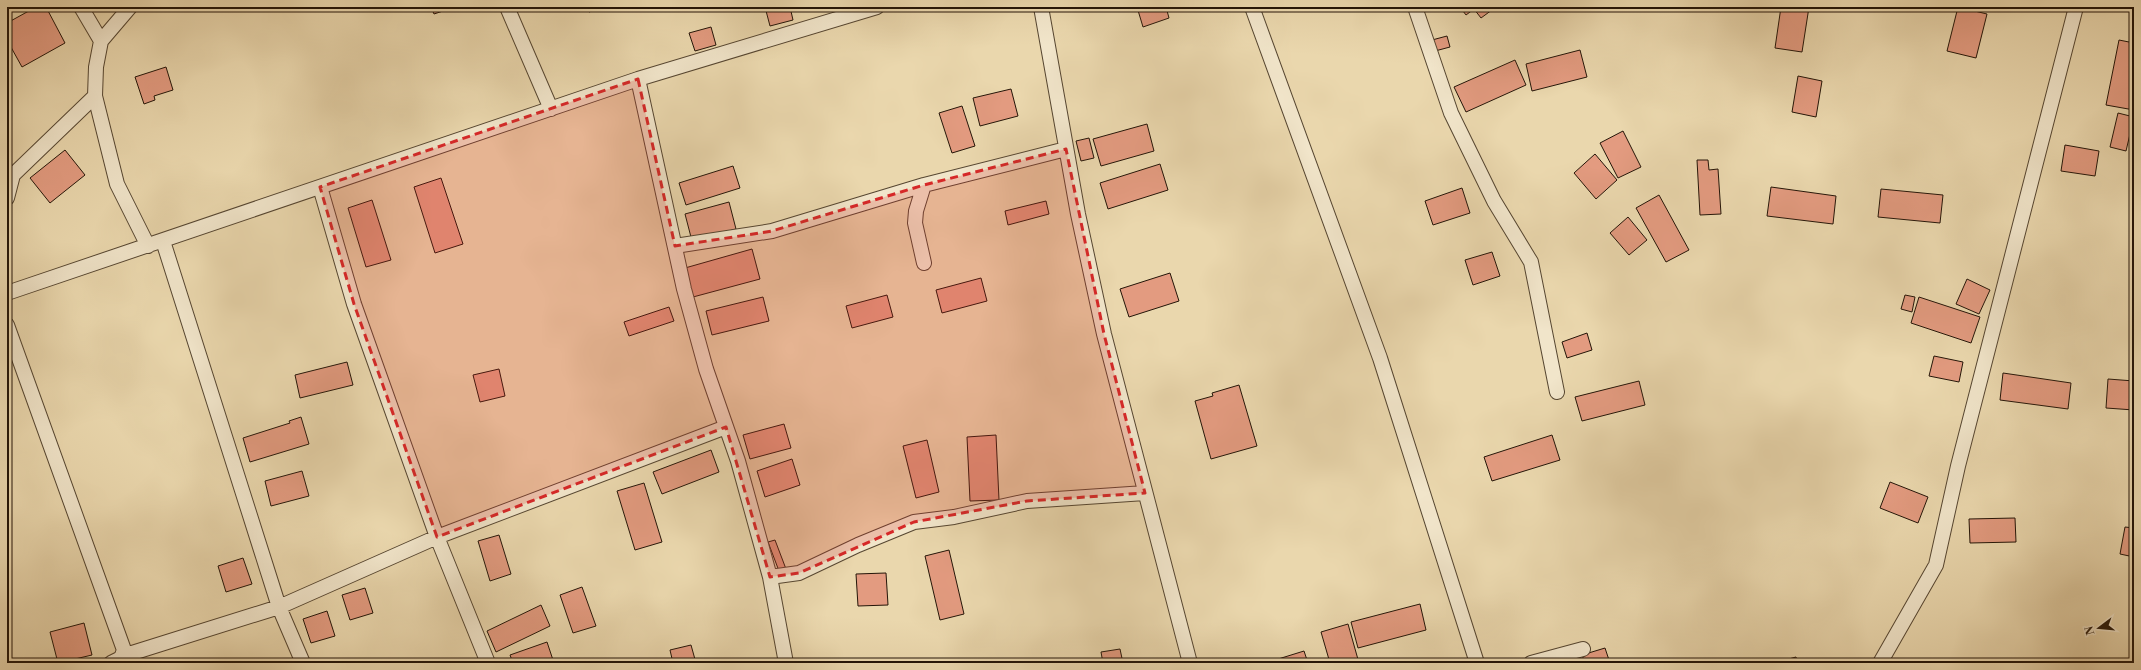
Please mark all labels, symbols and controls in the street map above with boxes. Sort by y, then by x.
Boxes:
north arrow [2079,608,2119,648]
text: N [2082,624,2098,637]

